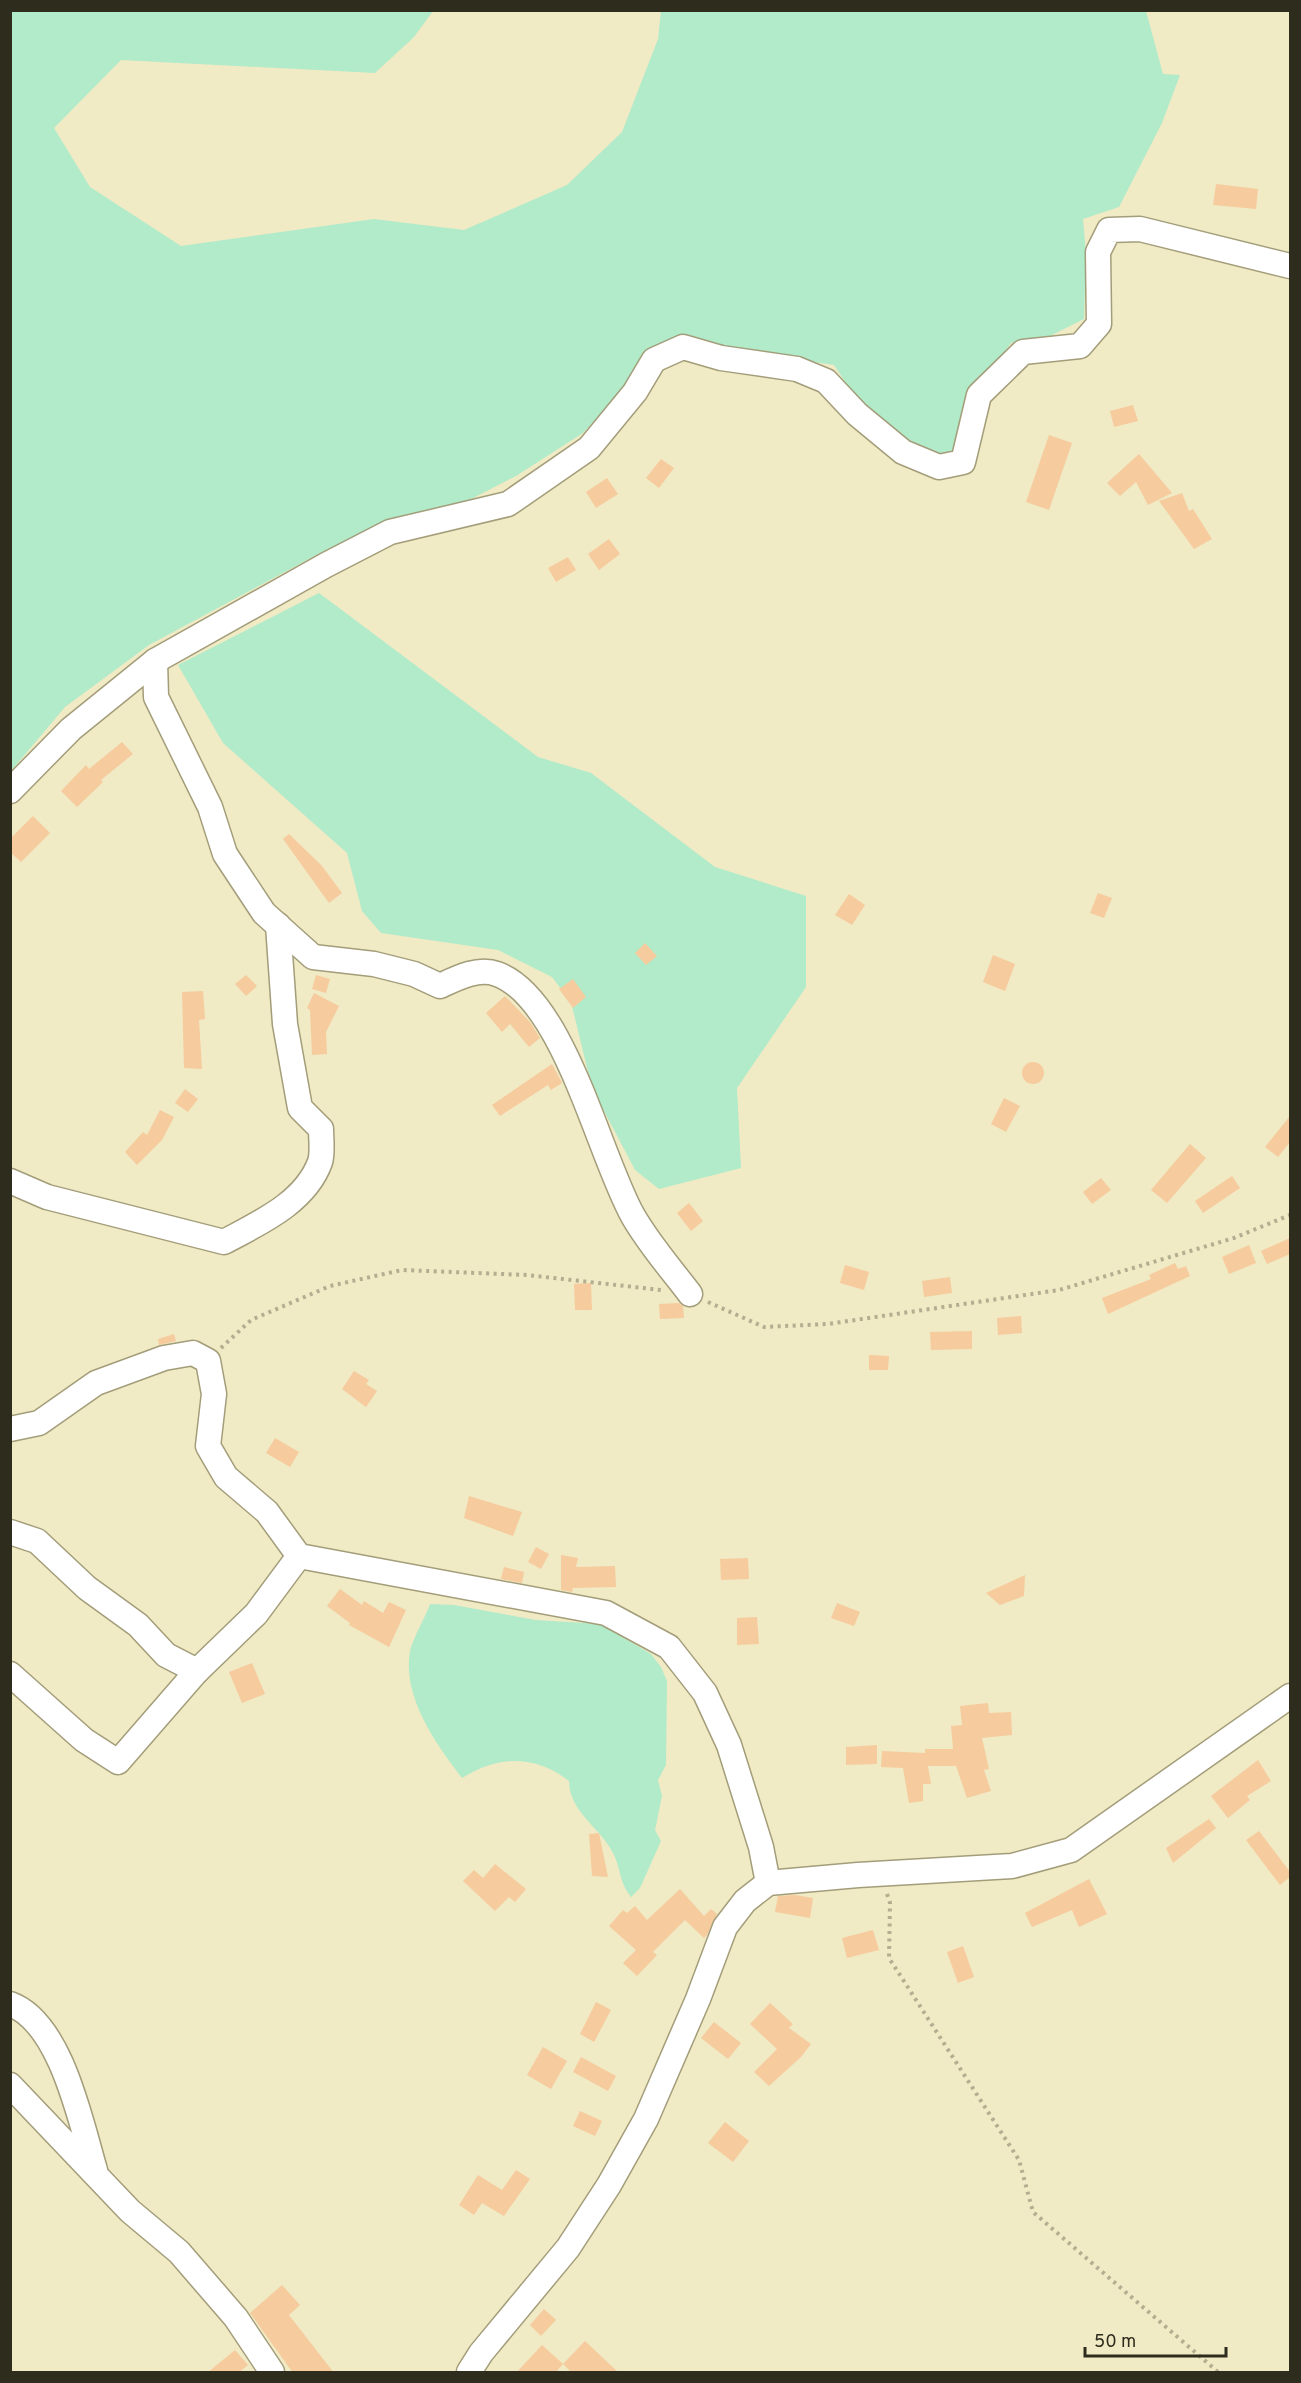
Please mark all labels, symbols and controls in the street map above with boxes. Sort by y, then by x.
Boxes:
scale bar [1085,2320,1226,2358]
text: 50 m [1094,2331,1136,2354]

